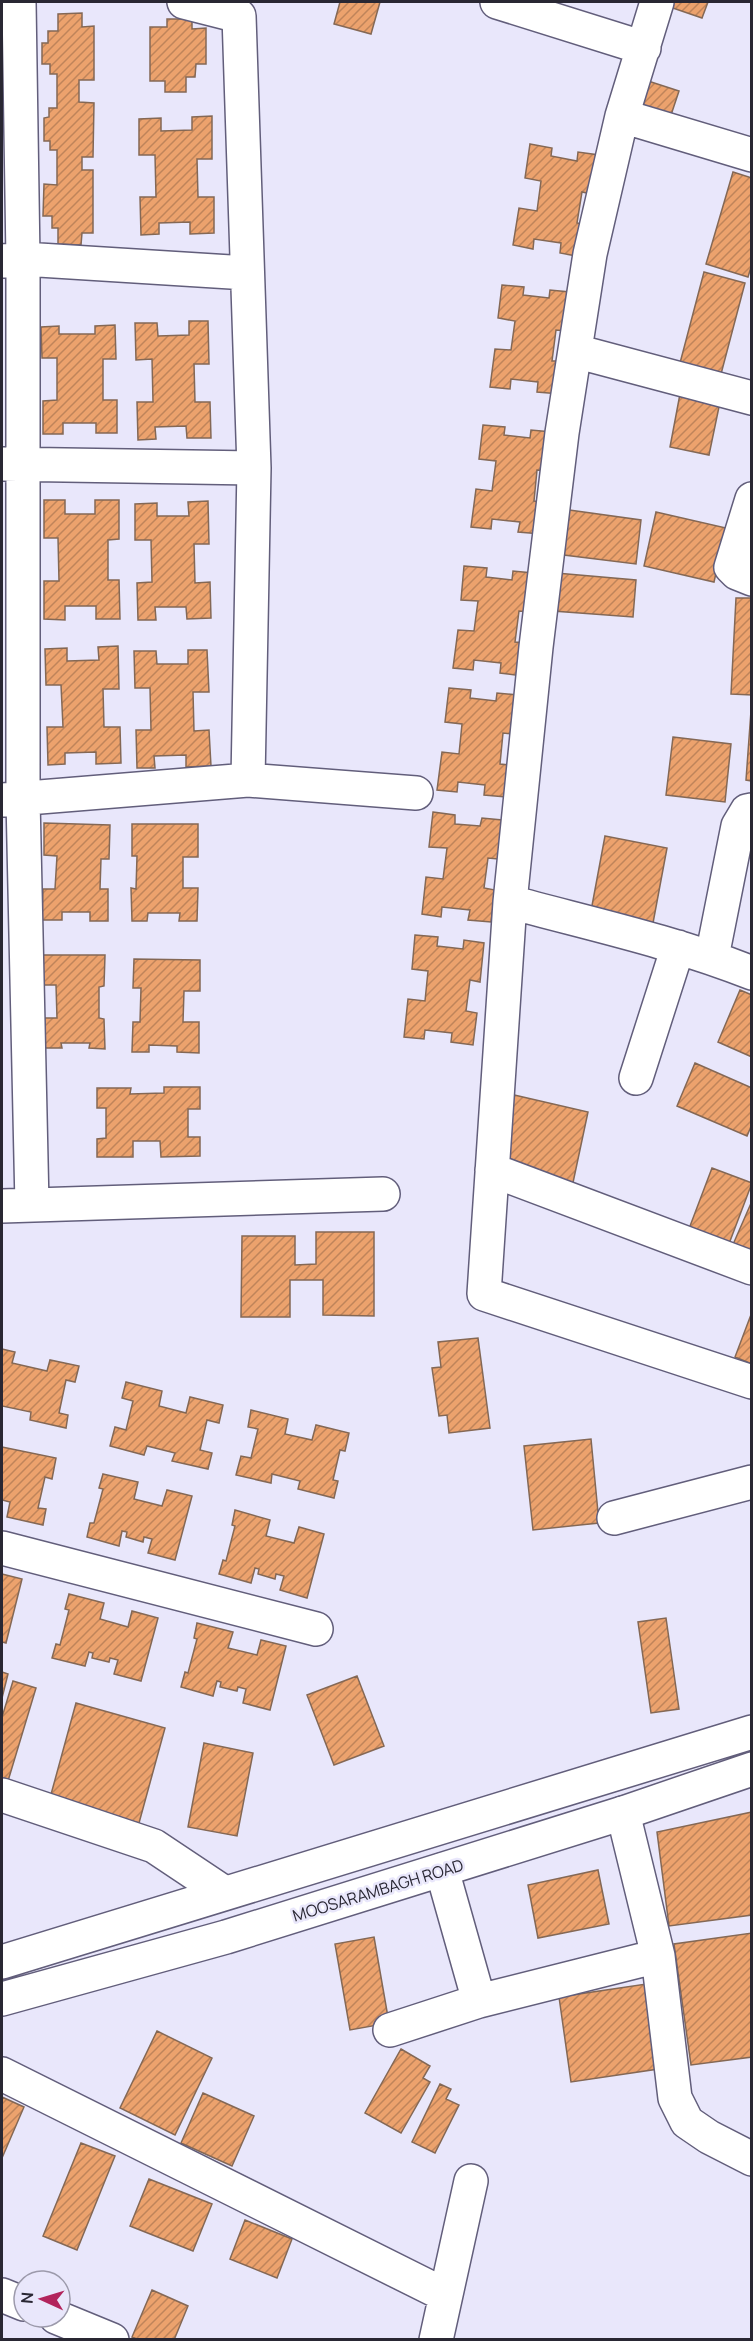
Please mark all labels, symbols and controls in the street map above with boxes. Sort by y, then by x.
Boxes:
street label: MOOSARAMBAGH ROAD [290,1853,466,1926]
north arrow [12,2269,72,2329]
text: N [16,2291,38,2304]

